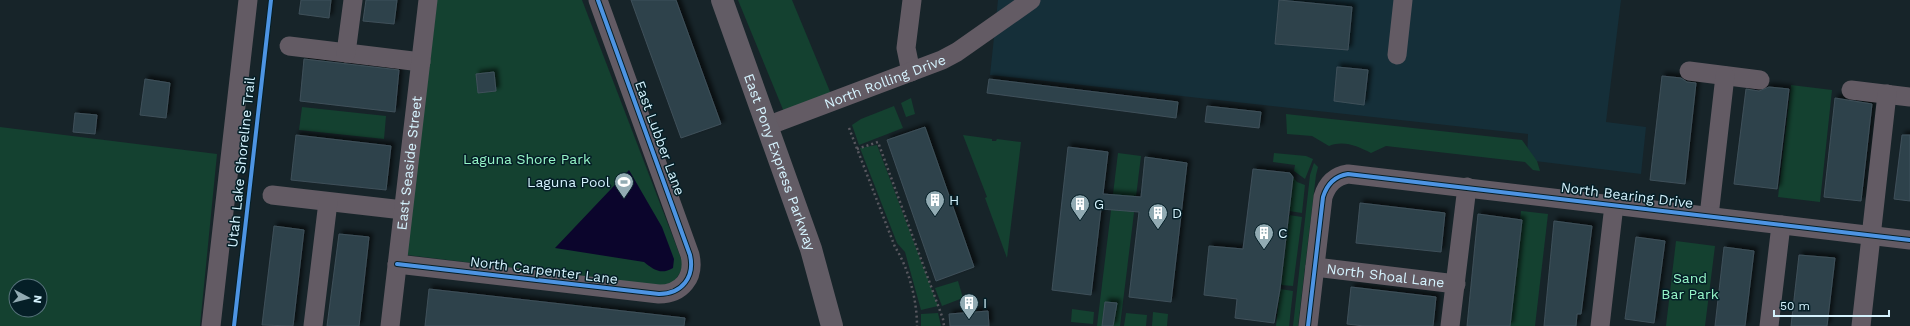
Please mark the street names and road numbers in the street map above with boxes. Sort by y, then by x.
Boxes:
street label: North Rolling Drive [822,51,948,112]
street label: East Pony Express Parkway [741,71,819,253]
street label: Utah Lake Shoreline Trail [224,75,258,248]
street label: East Lubber Lane [632,79,688,197]
street label: East Seaside Street [393,95,425,231]
street label: North Bearing Drive [1560,179,1694,211]
street label: North Carpenter Lane [469,253,619,287]
street label: North Shoal Lane [1326,260,1445,291]

